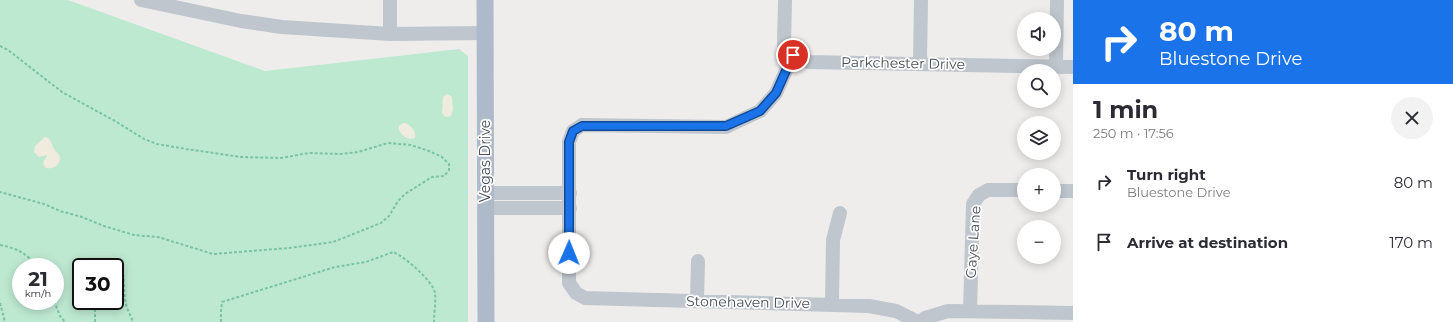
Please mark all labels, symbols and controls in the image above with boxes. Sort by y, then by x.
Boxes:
map controls [1017,12,1061,264]
button: sound [1017,12,1061,56]
text: 80 m [1159,14,1234,48]
icon: right [1093,16,1145,68]
pin [776,38,810,72]
icon: arrive [782,44,804,66]
text: Bluestone Drive [1159,48,1302,70]
street label: Parkchester Drive [841,53,965,73]
button: search [1017,64,1061,108]
text: 1 min [1093,95,1158,124]
button: close [1391,97,1433,139]
button: layers [1017,116,1061,160]
street label: Vegas Drive [476,120,494,202]
text: 250 m · 17:56 [1093,125,1174,141]
text: Turn right [1127,165,1206,184]
button: + [1017,168,1061,212]
icon: right [1093,171,1115,193]
text: 80 m [1394,173,1433,192]
text: Bluestone Drive [1127,184,1231,200]
street label: Gaye Lane [961,205,985,279]
button: − [1017,220,1061,264]
icon: arrive [1093,231,1115,253]
position arrow [548,232,590,274]
text: Arrive at destination [1127,233,1288,252]
text: 170 m [1389,233,1433,252]
speed limit sign: 30 [72,258,124,310]
text: 21 [28,267,48,291]
text: km/h [25,287,51,300]
street label: Stonehaven Drive [686,292,810,312]

